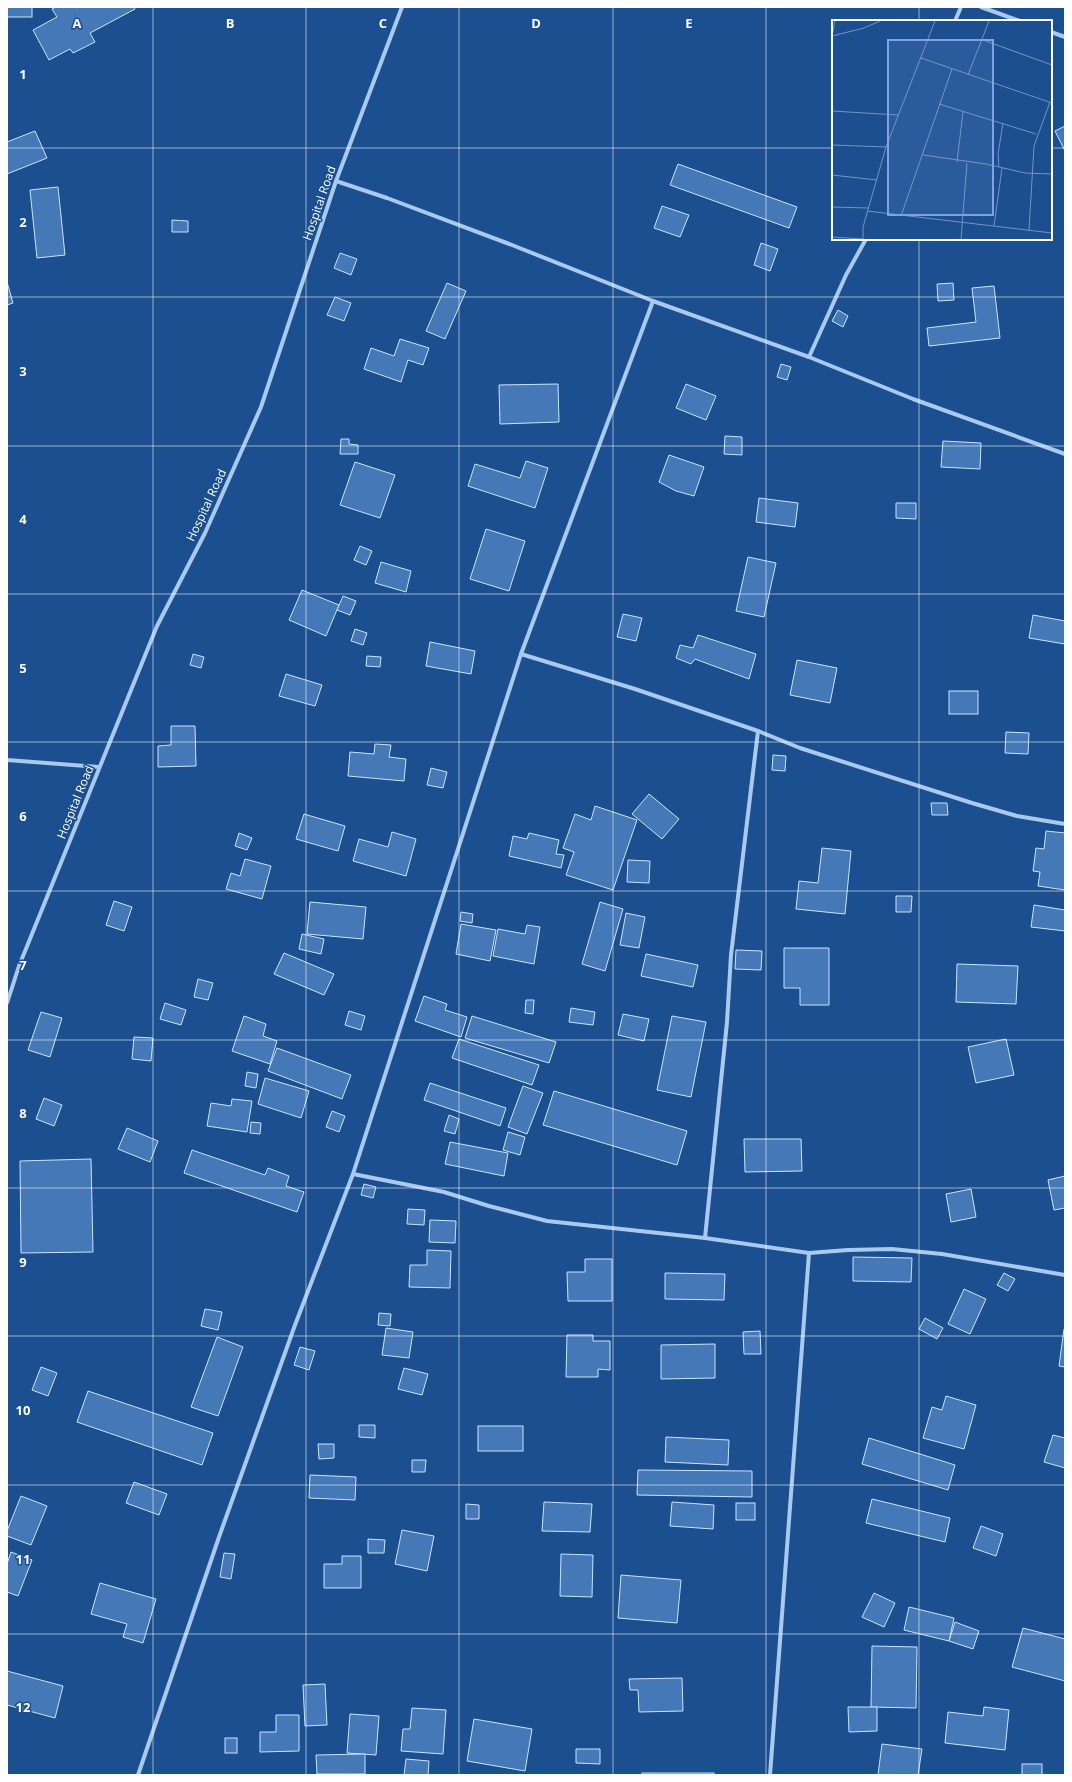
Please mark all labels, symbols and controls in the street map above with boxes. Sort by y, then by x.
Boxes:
text: A [73,14,82,32]
text: B [226,14,235,32]
text: C [379,14,387,32]
text: D [531,14,541,32]
text: E [685,14,693,32]
inset map [832,20,1052,240]
text: 1 [19,65,27,83]
street label: Hospital Road [298,163,340,243]
text: 2 [19,213,27,231]
text: 3 [19,362,27,380]
street label: Hospital Road [182,466,230,544]
text: 4 [19,510,27,528]
text: 5 [19,659,27,677]
street label: Hospital Road [53,763,97,841]
text: 6 [19,807,27,825]
text: 7 [19,956,27,974]
text: 8 [19,1104,27,1122]
text: 9 [19,1253,27,1271]
text: 10 [16,1401,30,1419]
text: 11 [16,1550,30,1568]
text: 12 [16,1698,31,1716]

